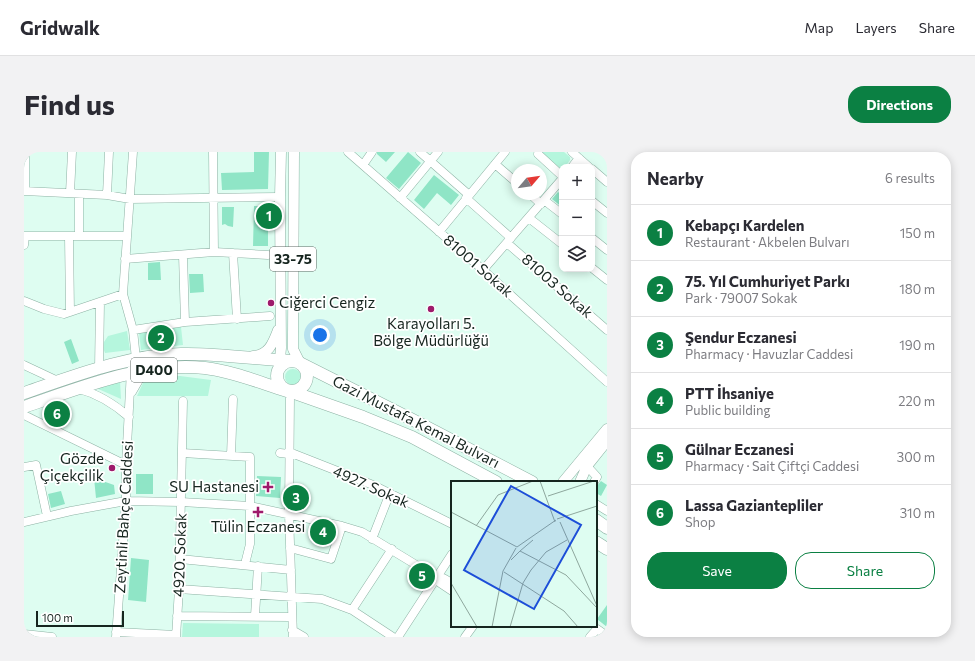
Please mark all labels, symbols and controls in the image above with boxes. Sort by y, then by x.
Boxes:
text: Gridwalk [20,16,100,39]
text: Map [805,19,833,36]
text: Layers [855,19,897,36]
text: Share [919,19,955,36]
button: Directions [848,86,951,123]
text: Find us [24,87,115,121]
north arrow [511,164,547,200]
map controls [559,164,595,272]
button: + [559,164,595,200]
text: Nearby [647,168,704,189]
text: 6 results [885,170,935,186]
button: − [559,200,595,236]
pin: 1 [256,201,282,231]
text: Kebapçı Kardelen [685,216,804,234]
text: 1 [657,225,663,241]
text: 150 m [900,225,935,241]
street label: 81001 Sokak [440,230,517,300]
text: Restaurant · Akbelen Bulvarı [685,234,850,250]
button: layers [559,236,595,272]
road number: 33-75 [270,247,316,271]
street label: 81003 Sokak [518,249,597,321]
text: 75. Yıl Cumhuriyet Parkı [685,272,850,290]
text: 2 [656,281,664,297]
text: 180 m [899,281,935,297]
text: Park · 79007 Sokak [685,290,798,306]
place label: Ciğerci Cengiz [279,293,375,311]
marker: Ciğerci Cengiz [266,298,276,308]
marker: Karayolları 5. Bölge Müdürlüğü [426,304,436,314]
place label: Karayolları 5. Bölge Müdürlüğü [373,314,489,349]
pin: 2 [148,323,174,353]
your location [310,325,330,345]
text: Şendur Eczanesi [685,328,797,346]
text: 3 [656,337,664,353]
text: 190 m [899,337,935,353]
text: Pharmacy · Havuzlar Caddesi [685,346,853,362]
road number: D400 [131,358,177,382]
street label: Gazi Mustafa Kemal Bulvarı [330,371,503,471]
text: PTT İhsaniye [685,384,774,402]
text: 4 [656,393,664,409]
text: 220 m [898,393,935,409]
pin: 6 [44,399,70,429]
text: Public building [685,402,771,418]
street label: Zeytinli Bahçe Caddesi [110,440,136,594]
text: Gülnar Eczanesi [685,440,794,458]
place label: Gözde Çiçekçilik [40,449,104,484]
text: 5 [656,449,664,465]
text: 300 m [897,449,935,465]
text: Pharmacy · Sait Çiftçi Caddesi [685,458,859,474]
street label: 4927. Sokak [331,461,412,511]
marker: Gözde Çiçekçilik [107,463,117,473]
place label: SU Hastanesi [169,477,259,495]
marker: SU Hastanesi [262,481,274,493]
inset map [451,481,597,627]
pin: 3 [283,483,309,513]
text: Lassa Gaziantepliler [685,496,823,514]
text: 6 [656,505,664,521]
text: 310 m [900,505,935,521]
marker: Tülin Eczanesi [253,507,263,517]
street label: 4920. Sokak [169,513,189,597]
text: Shop [685,514,716,530]
place label: Tülin Eczanesi [211,517,305,535]
pin: 4 [310,517,336,547]
button: Save [647,552,787,589]
button: Share [795,552,935,589]
pin: 5 [409,561,435,591]
scale bar [36,609,124,628]
text: 100 m [42,611,73,624]

